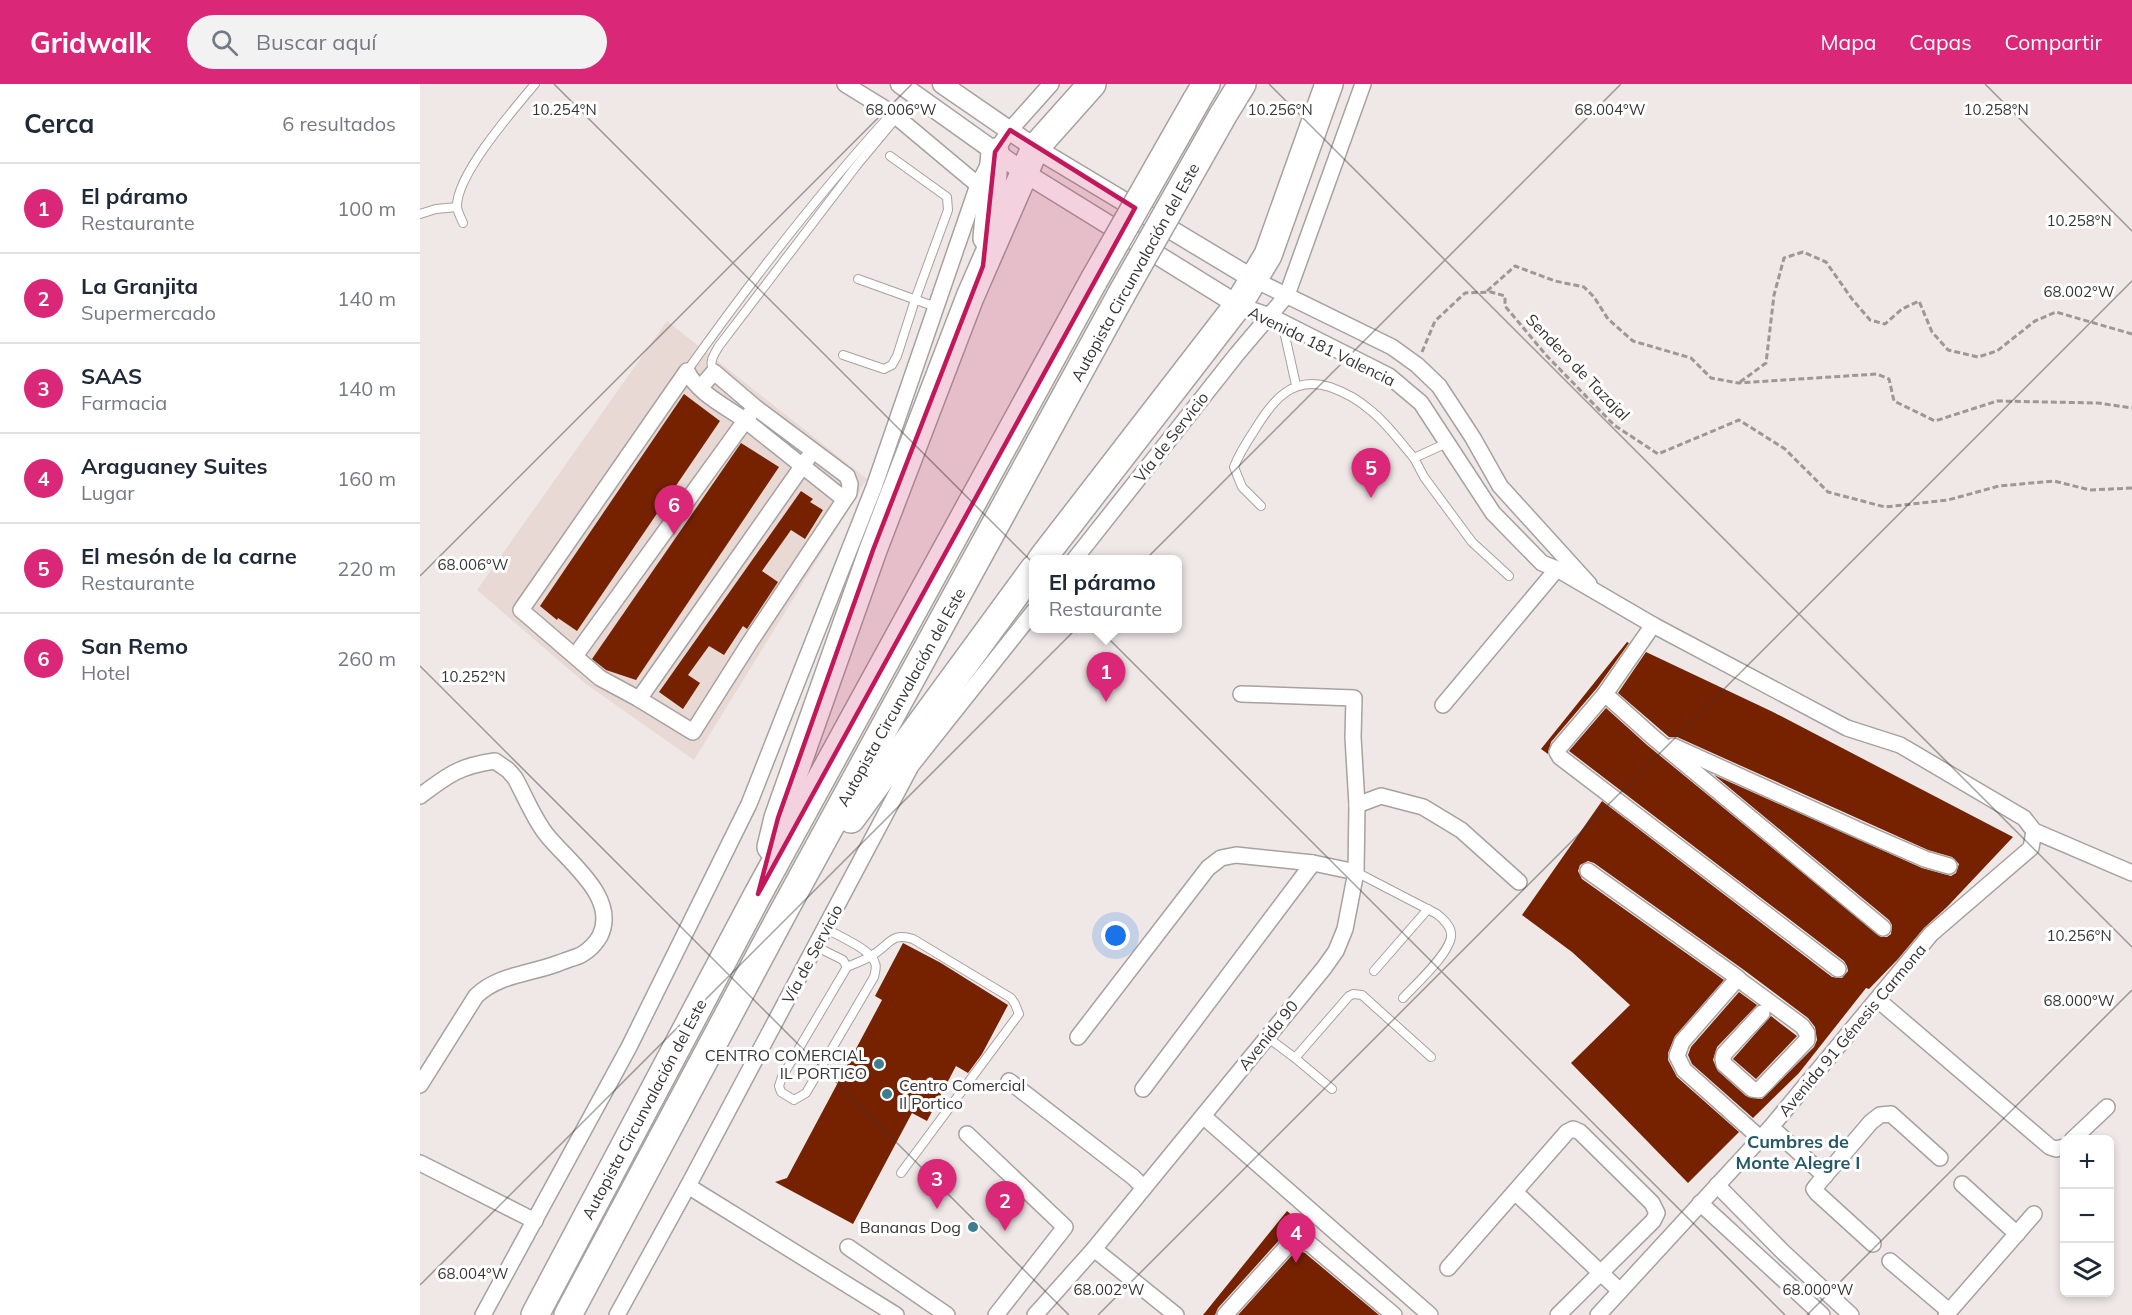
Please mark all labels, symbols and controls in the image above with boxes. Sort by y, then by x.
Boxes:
search box [187,15,607,69]
text: Gridwalk [30,25,151,60]
icon: search [208,26,241,59]
text: Buscar aquí [256,28,377,56]
text: Mapa [1821,29,1876,55]
text: Capas [1909,29,1972,55]
text: Compartir [2005,29,2102,55]
text: 10.254°N [531,100,597,119]
text: 68.006°W [866,100,937,119]
text: 10.256°N [1247,100,1313,119]
text: 68.004°W [1575,100,1646,119]
text: 10.258°N [1963,100,2029,119]
text: Cerca [24,107,94,140]
text: 6 resultados [282,111,396,136]
street label: Autopista Circunvalación del Este [1066,159,1204,385]
text: El páramo [81,182,188,210]
text: 1 [38,196,50,221]
text: 100 m [337,196,396,221]
text: Restaurante [81,210,195,235]
text: 10.258°N [2046,211,2112,230]
text: La Granjita [81,272,198,300]
text: 68.002°W [2044,282,2115,301]
text: 2 [38,286,50,311]
text: 140 m [337,286,396,311]
text: Supermercado [81,300,216,325]
street label: Avenida 181 Valencia [1245,302,1399,390]
street label: Sendero de Tazajal [1522,309,1634,425]
text: SAAS [81,362,142,390]
text: 3 [38,376,50,401]
text: 140 m [337,376,396,401]
street label: Vía de Servicio [1129,388,1213,486]
text: Farmacia [81,390,167,415]
pin: 5 [1352,448,1390,498]
text: Araguaney Suites [81,452,268,480]
text: 4 [38,466,50,491]
text: 160 m [337,466,396,491]
text: Lugar [81,480,135,505]
pin: 6 [654,486,694,535]
text: El mesón de la carne [81,542,297,570]
text: 68.006°W [438,555,509,574]
popup [1029,555,1182,633]
text: 5 [38,556,50,581]
text: 220 m [337,556,396,581]
text: El páramo [1049,568,1156,596]
text: Restaurante [81,570,195,595]
street label: Autopista Circunvalación del Este [832,584,970,810]
text: Restaurante [1049,596,1162,621]
text: San Remo [81,632,188,660]
text: 6 [38,646,50,671]
text: 260 m [337,646,396,671]
pin: 1 [1086,652,1126,702]
text: Hotel [81,660,130,685]
text: 10.252°N [440,667,506,686]
street label: Vía de Servicio [777,901,847,1007]
your location [1101,921,1130,950]
text: 10.256°N [2046,926,2112,945]
street label: Avenida 91 Génesis Carmona [1774,940,1930,1120]
text: 68.000°W [2044,991,2115,1010]
street label: Autopista Circunvalación del Este [577,995,711,1223]
street label: Avenida 90 [1234,996,1302,1074]
place label: CENTRO COMERCIAL IL PORTICO [705,1045,867,1083]
marker: CENTRO COMERCIAL IL PORTICO [872,1057,886,1071]
place label: Centro Comercial Il Portico [899,1075,1025,1113]
marker: Centro Comercial Il Portico [880,1087,894,1101]
district label: Cumbres de Monte Alegre I [1736,1130,1860,1174]
map controls [2060,1135,2114,1297]
button: + [2060,1135,2114,1189]
pin: 3 [918,1160,956,1209]
pin: 2 [986,1182,1024,1231]
button: − [2060,1189,2114,1243]
pin: 4 [1276,1214,1316,1263]
place label: Bananas Dog [860,1217,961,1237]
marker: Bananas Dog [966,1220,980,1234]
button: layers [2060,1243,2114,1297]
text: 68.004°W [438,1264,509,1283]
text: 68.002°W [1074,1280,1145,1299]
text: 68.000°W [1783,1280,1854,1299]

